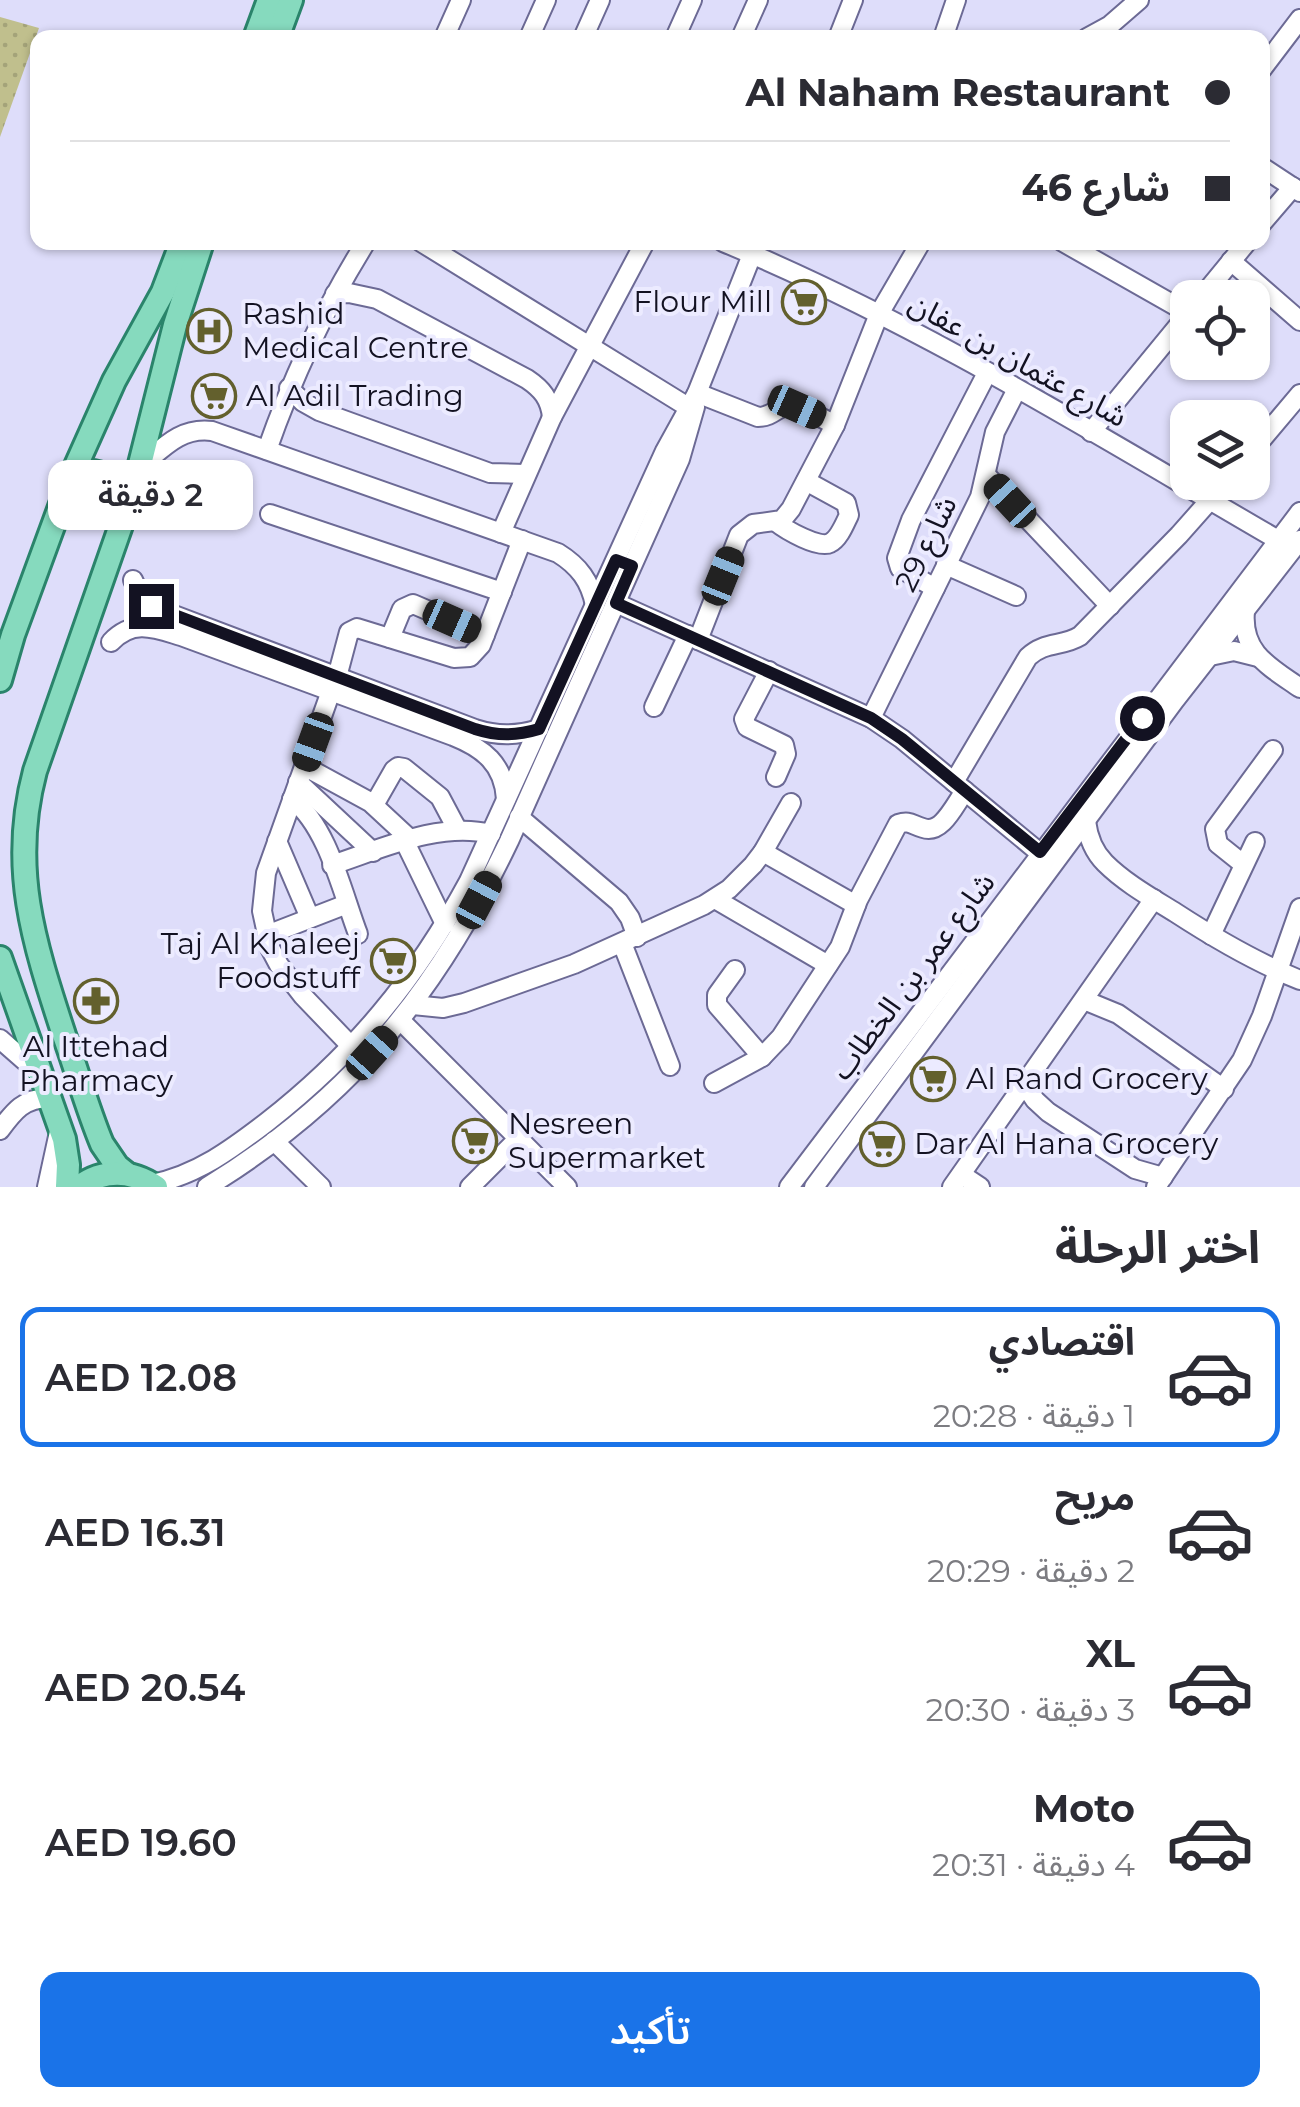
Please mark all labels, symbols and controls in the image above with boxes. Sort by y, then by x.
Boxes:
text: Al Naham Restaurant [746,69,1170,116]
text: شارع 46 [1022,164,1170,211]
supermarket icon: Flour Mill [781,279,827,325]
map controls [1170,280,1270,500]
button: locate [1170,280,1270,380]
place label: Flour Mill [633,283,772,320]
street label: شارع عثمان بن عفان [901,284,1134,438]
place label: Rashid Medical Centre [242,295,469,366]
hospital icon: Rashid Medical Centre [186,308,232,354]
supermarket icon: Al Adil Trading [191,373,237,419]
place label: Al Adil Trading [246,377,464,414]
car [763,381,831,433]
button: layers [1170,400,1270,500]
callout: 2 دقيقة [48,461,254,531]
car [979,469,1041,533]
text: 2 دقيقة [98,475,203,514]
street label: شارع 29 [887,490,968,599]
car [698,543,748,609]
route end [129,584,174,629]
car [418,595,486,647]
route start [1120,696,1165,741]
car [289,709,337,775]
street label: شارع عمر بن الخطاب [823,865,1006,1089]
car [452,866,506,934]
place label: Taj Al Khaleej Foodstuff [161,925,362,996]
supermarket icon: Taj Al Khaleej Foodstuff [370,938,416,984]
pharmacy icon: Al Ittehad Pharmacy [73,978,119,1024]
car [341,1021,403,1085]
place label: Al Ittehad Pharmacy [19,1028,174,1099]
supermarket icon: Al Rand Grocery [910,1056,956,1102]
place label: Al Rand Grocery [966,1060,1208,1097]
place label: Nesreen Supermarket [508,1105,706,1176]
supermarket icon: Nesreen Supermarket [452,1118,498,1164]
supermarket icon: Dar Al Hana Grocery [859,1121,905,1167]
place label: Dar Al Hana Grocery [914,1125,1219,1162]
text: اختر الرحلة [1055,1219,1260,1274]
text: اقتصادي [989,1318,1135,1365]
icon: car [1165,1332,1255,1422]
text: AED 12.08 [45,1354,237,1401]
text: 1 دقيقة · 20:28 [933,1396,1135,1435]
text: مريح [1055,1473,1135,1520]
icon: car [1165,1487,1255,1577]
text: AED 16.31 [45,1509,226,1556]
text: 2 دقيقة · 20:29 [927,1551,1135,1590]
text: XL [1086,1630,1135,1677]
icon: car [1165,1642,1255,1732]
text: AED 20.54 [45,1664,245,1711]
text: 3 دقيقة · 20:30 [926,1690,1135,1729]
text: Moto [1033,1785,1135,1832]
icon: car [1165,1797,1255,1887]
text: AED 19.60 [45,1819,237,1866]
text: 4 دقيقة · 20:31 [932,1845,1135,1884]
button: تأكيد [40,1972,1260,2087]

